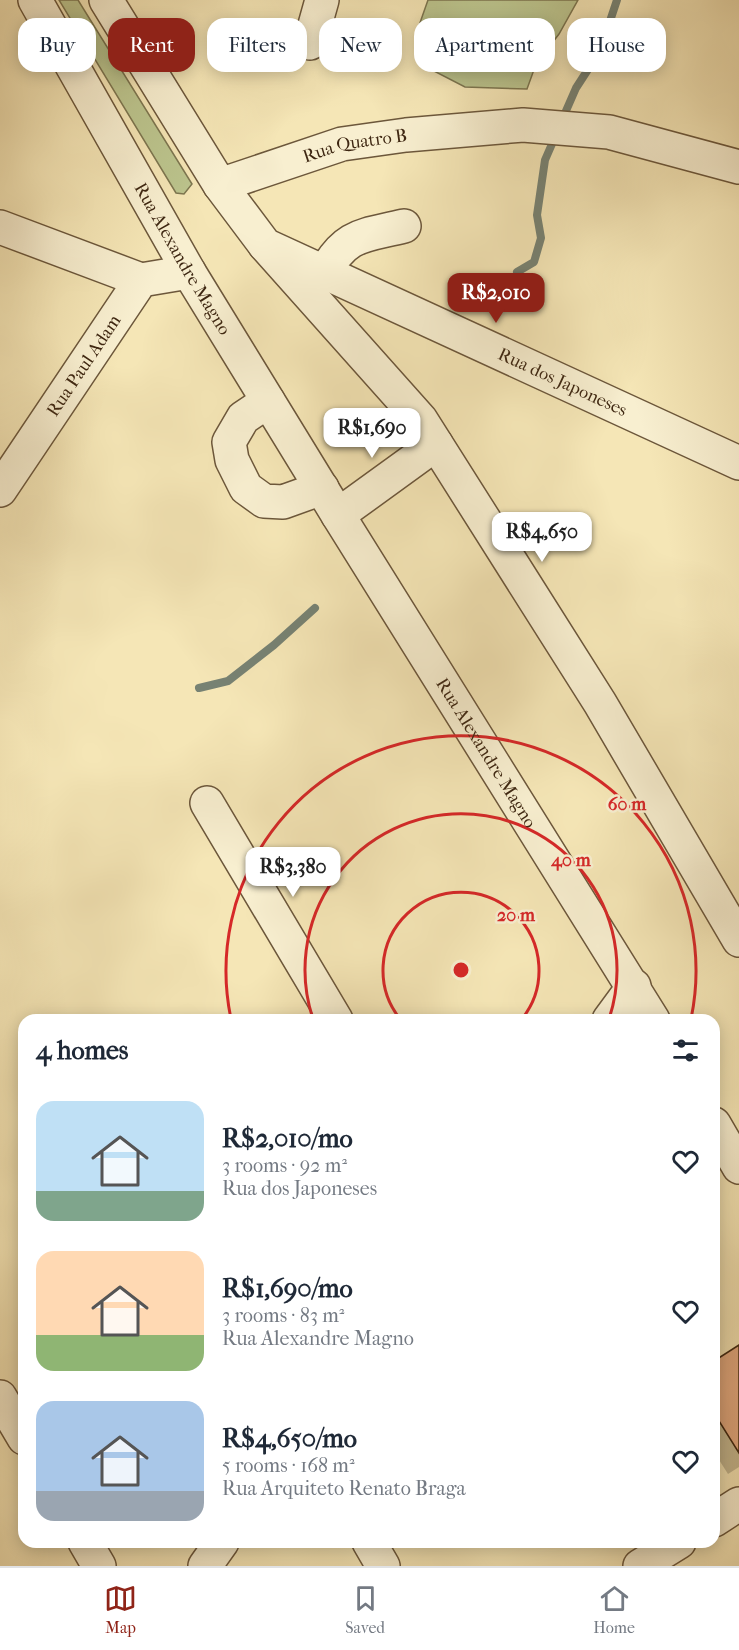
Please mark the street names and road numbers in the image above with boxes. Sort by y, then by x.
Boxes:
street label: Rua Quatro B [300,124,408,167]
street label: Rua Alexandre Magno [130,179,235,339]
street label: Rua Paul Adam [42,311,125,420]
street label: Rua dos Japoneses [495,343,631,421]
street label: Rua Alexandre Magno [432,674,541,832]

